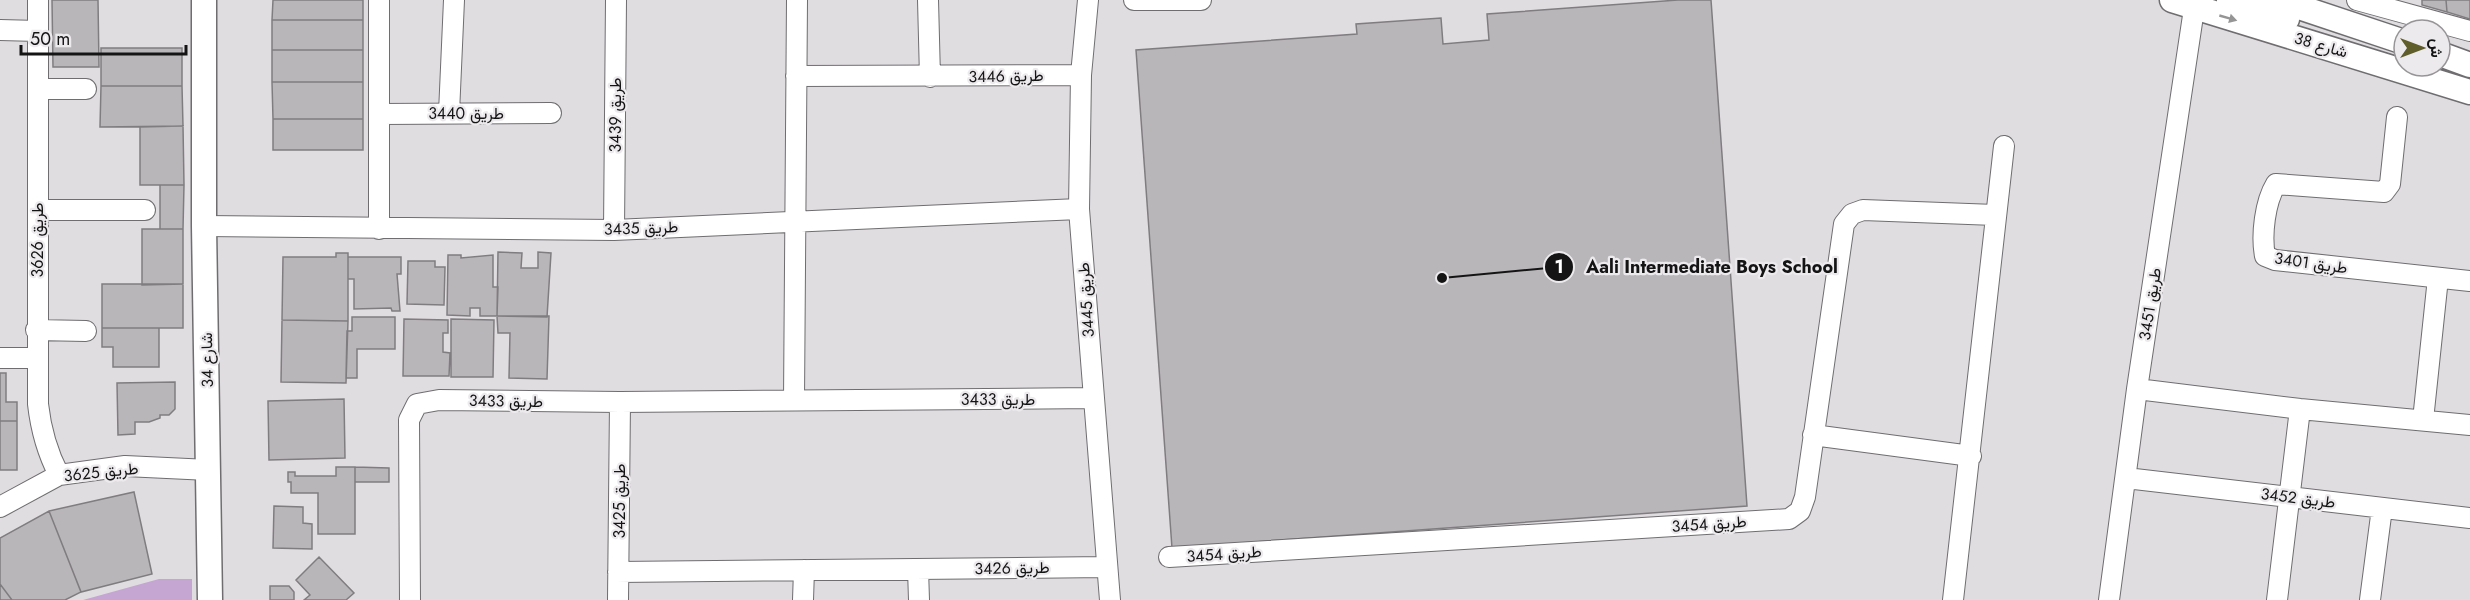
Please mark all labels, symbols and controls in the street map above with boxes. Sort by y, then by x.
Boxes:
one-way arrow [2219,14,2237,23]
scale bar [21,18,186,56]
north arrow [2392,18,2452,78]
text: 50 m [30,26,70,52]
street label: شارع 38 [2292,26,2350,64]
text: ش [2425,38,2448,58]
street label: طريق 3446 [968,64,1044,88]
street label: طريق 3439 [604,78,627,152]
street label: طريق 3440 [428,102,504,125]
street label: طريق 3626 [26,202,49,278]
street label: طريق 3435 [603,215,679,241]
street label: طريق 3401 [2273,246,2349,280]
callout: Aali Intermediate Boys School [1544,249,1850,285]
text: 1 [1554,254,1564,280]
text: Aali Intermediate Boys School [1585,254,1838,280]
street label: طريق 3445 [1072,262,1100,338]
street label: طريق 3451 [2133,266,2167,342]
street label: شارع 34 [195,332,219,388]
street label: طريق 3433 [961,388,1035,411]
street label: طريق 3433 [469,389,543,413]
street label: طريق 3625 [63,457,139,487]
street label: طريق 3425 [608,464,631,538]
street label: طريق 3452 [2259,482,2337,514]
street label: طريق 3454 [1671,510,1747,538]
street label: طريق 3454 [1186,540,1262,568]
street label: طريق 3426 [974,556,1050,580]

